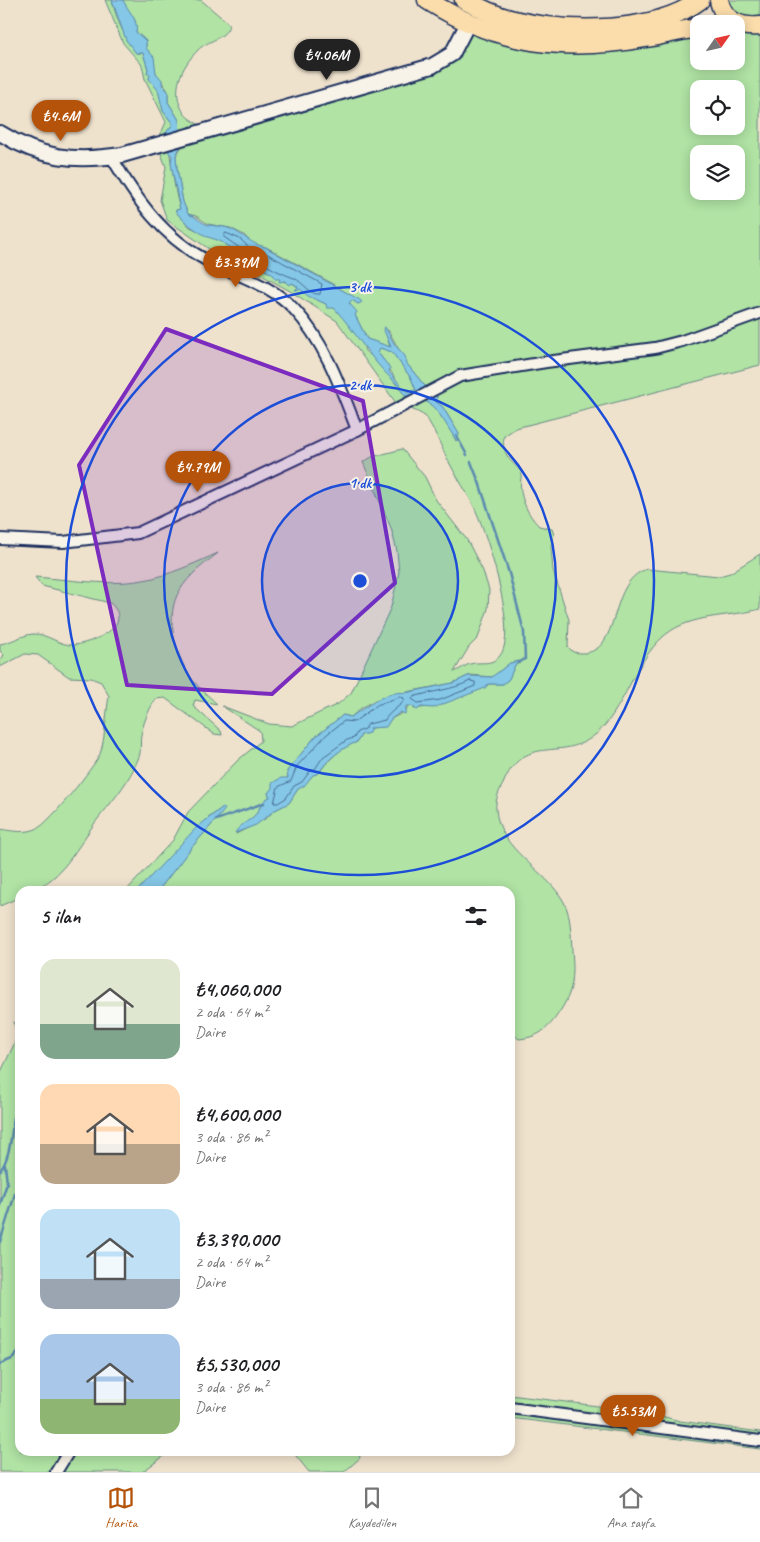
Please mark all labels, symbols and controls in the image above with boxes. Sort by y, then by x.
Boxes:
north arrow [690,15,745,70]
map controls [690,15,745,200]
pin: ₺4.06M [286,38,368,81]
text: ₺4.06M [305,45,349,65]
button: locate [690,80,745,135]
pin: ₺4.6M [26,100,96,142]
text: ₺4.6M [43,106,79,126]
button: layers [690,145,745,200]
pin: ₺3.39M [195,246,277,288]
text: ₺3.39M [214,252,258,272]
text: 3 dk [349,278,372,297]
text: 2 dk [349,376,372,395]
pin: ₺4.79M [157,450,239,493]
text: ₺4.79M [176,457,220,477]
text: 1 dk [349,474,372,493]
centre of rings [351,572,369,590]
icon: filters [462,902,490,930]
text: 5 ilan [40,903,80,929]
text: ₺4,060,000 [195,976,279,1002]
icon: home [80,979,140,1039]
text: 2 oda · 64 m² [195,1002,268,1022]
text: Daire [195,1022,225,1042]
text: ₺4,600,000 [195,1101,279,1127]
icon: home [80,1104,140,1164]
text: 3 oda · 86 m² [195,1127,268,1147]
text: Daire [195,1147,225,1167]
text: ₺3,390,000 [195,1226,279,1252]
icon: home [80,1229,140,1289]
text: 2 oda · 64 m² [195,1252,268,1272]
text: Daire [195,1272,225,1292]
text: ₺5,530,000 [195,1351,278,1377]
icon: home [80,1354,140,1414]
text: 3 oda · 86 m² [195,1377,268,1397]
pin: ₺5.53M [592,1394,674,1437]
text: Daire [195,1397,225,1417]
text: ₺5.53M [611,1401,655,1421]
tab: Harita [105,1484,137,1531]
tab: Kaydedilen [348,1484,396,1531]
tab: Ana sayfa [607,1484,655,1531]

